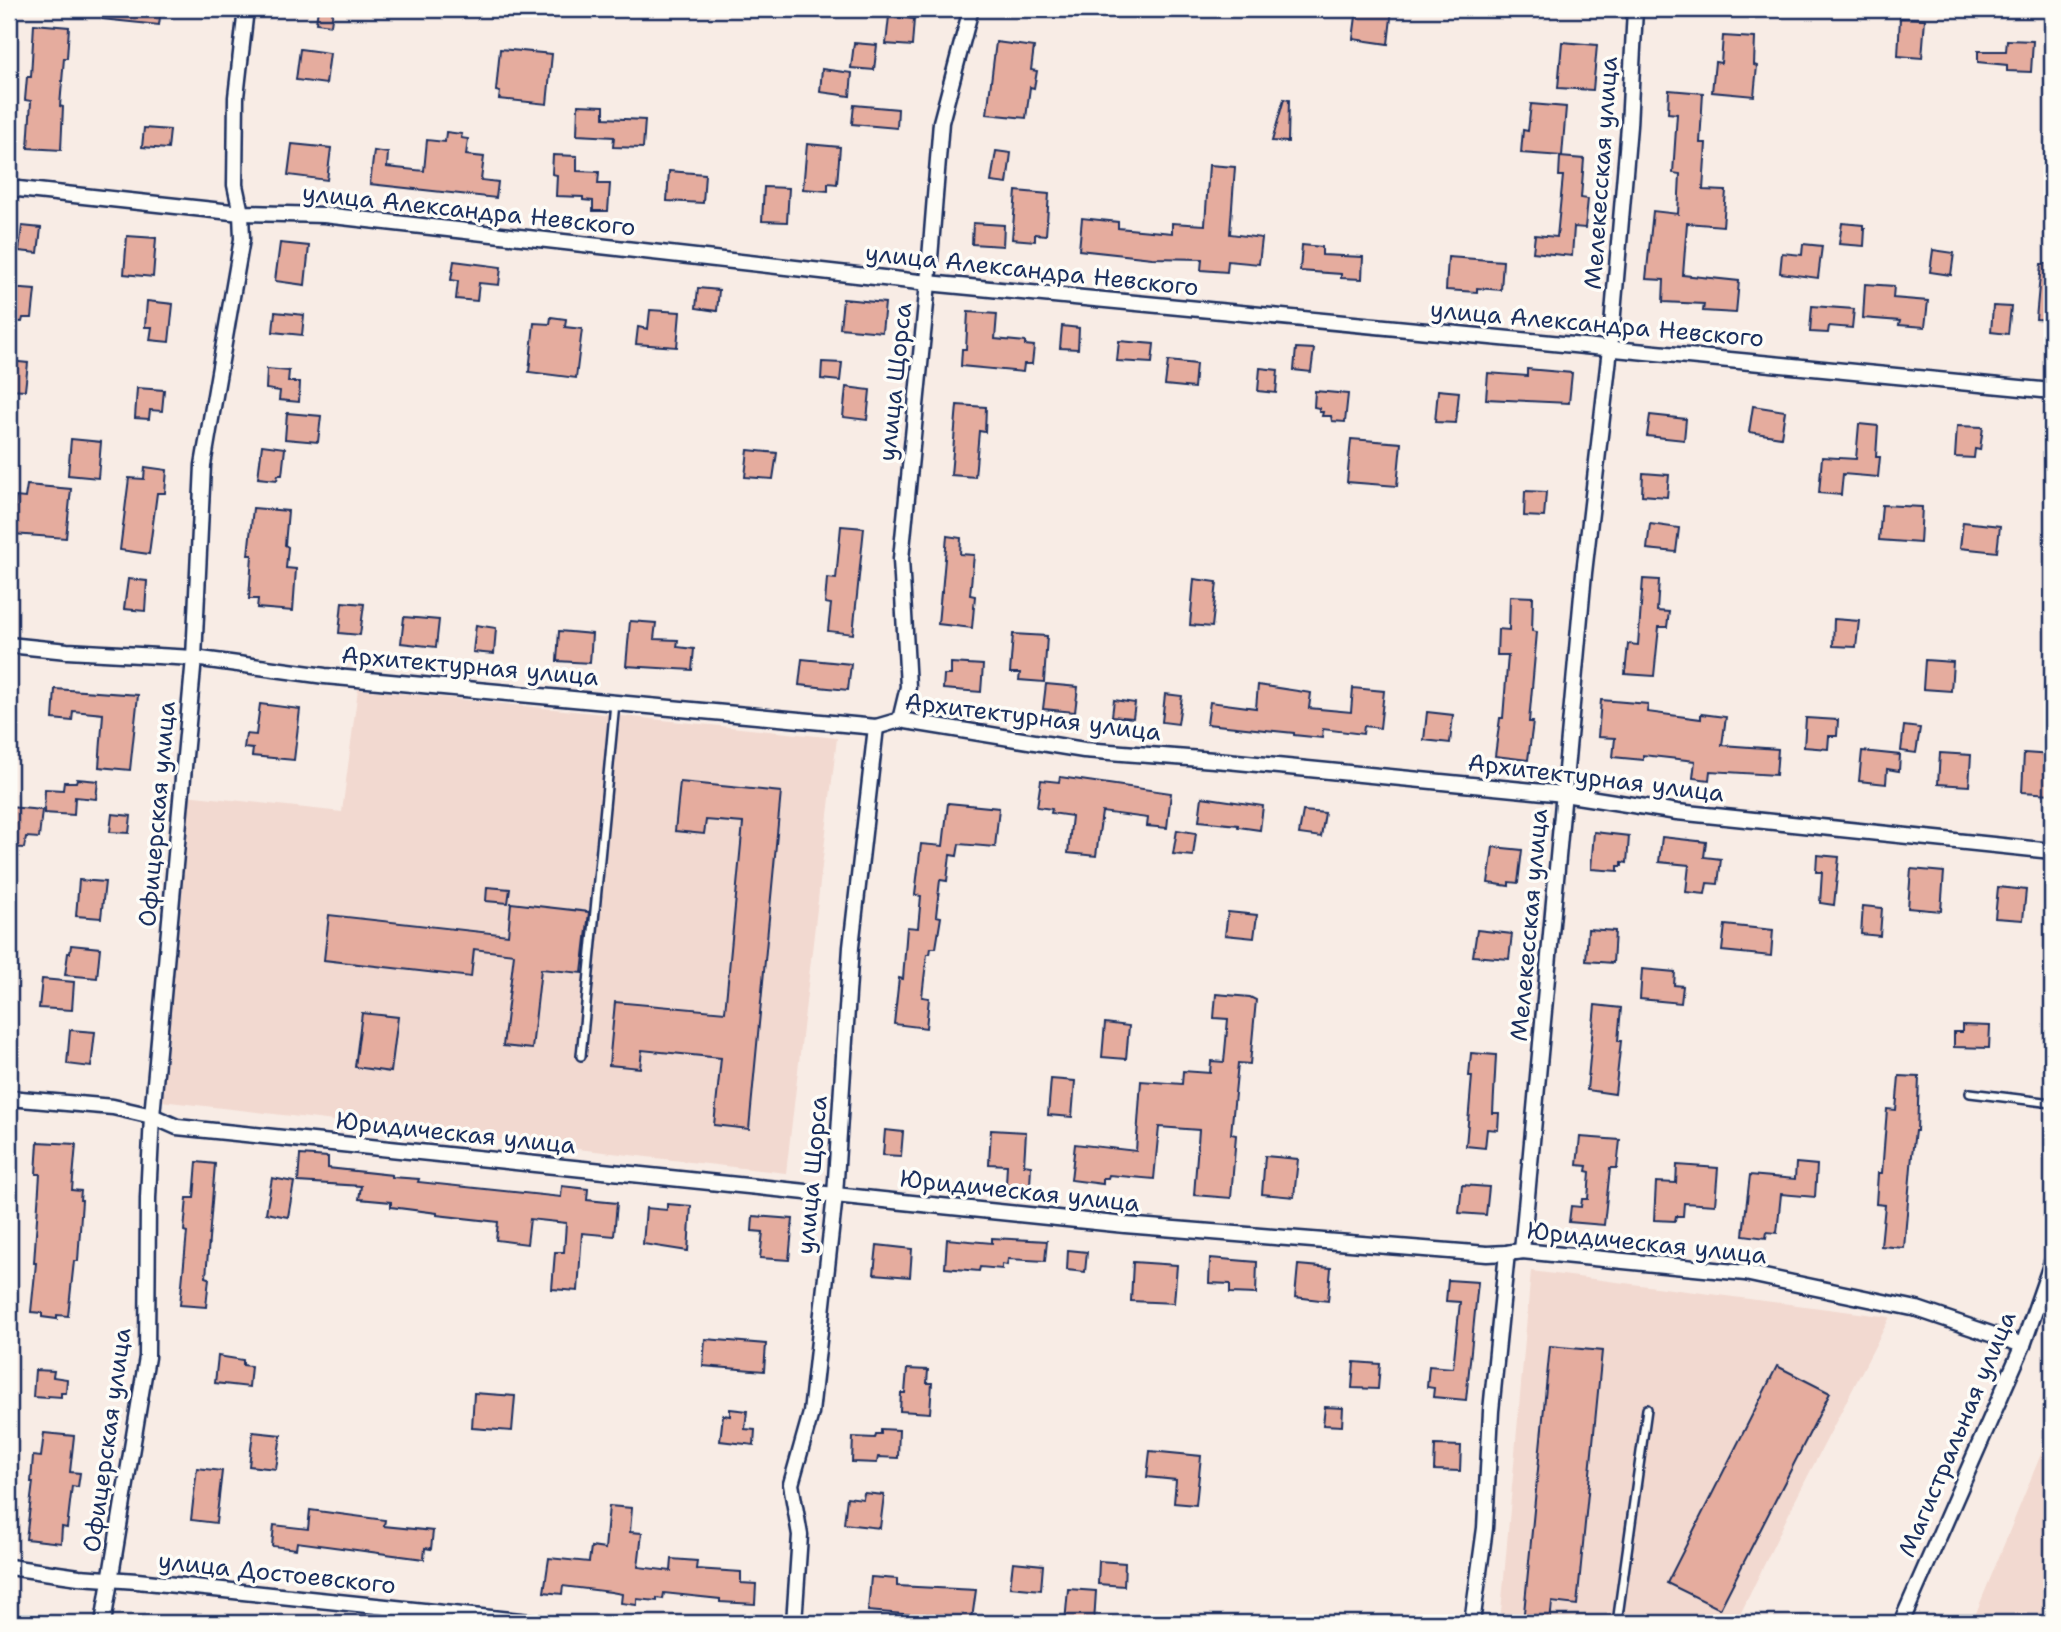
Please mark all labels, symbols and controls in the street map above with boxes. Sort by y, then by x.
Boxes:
street label: Мелекесская улица [1577,55,1625,291]
street label: улица Александра Невского [301,177,637,243]
street label: улица Александра Невского [864,237,1200,303]
street label: улица Александра Невского [1429,293,1765,355]
street label: улица Щорса [871,301,919,463]
street label: Архитектурная улица [340,639,600,693]
street label: Архитектурная улица [903,685,1163,749]
street label: Офицерская улица [131,700,183,928]
street label: Архитектурная улица [1466,746,1726,810]
street label: Мелекесская улица [1503,807,1555,1043]
street label: улица Щорса [789,1094,835,1256]
street label: Юридическая улица [335,1104,578,1162]
street label: Юридическая улица [899,1162,1142,1220]
street label: Юридическая улица [1526,1214,1769,1272]
street label: Магистральная улица [1891,1306,2023,1562]
street label: Офицерская улица [75,1326,139,1554]
street label: улица Достоевского [157,1545,397,1601]

